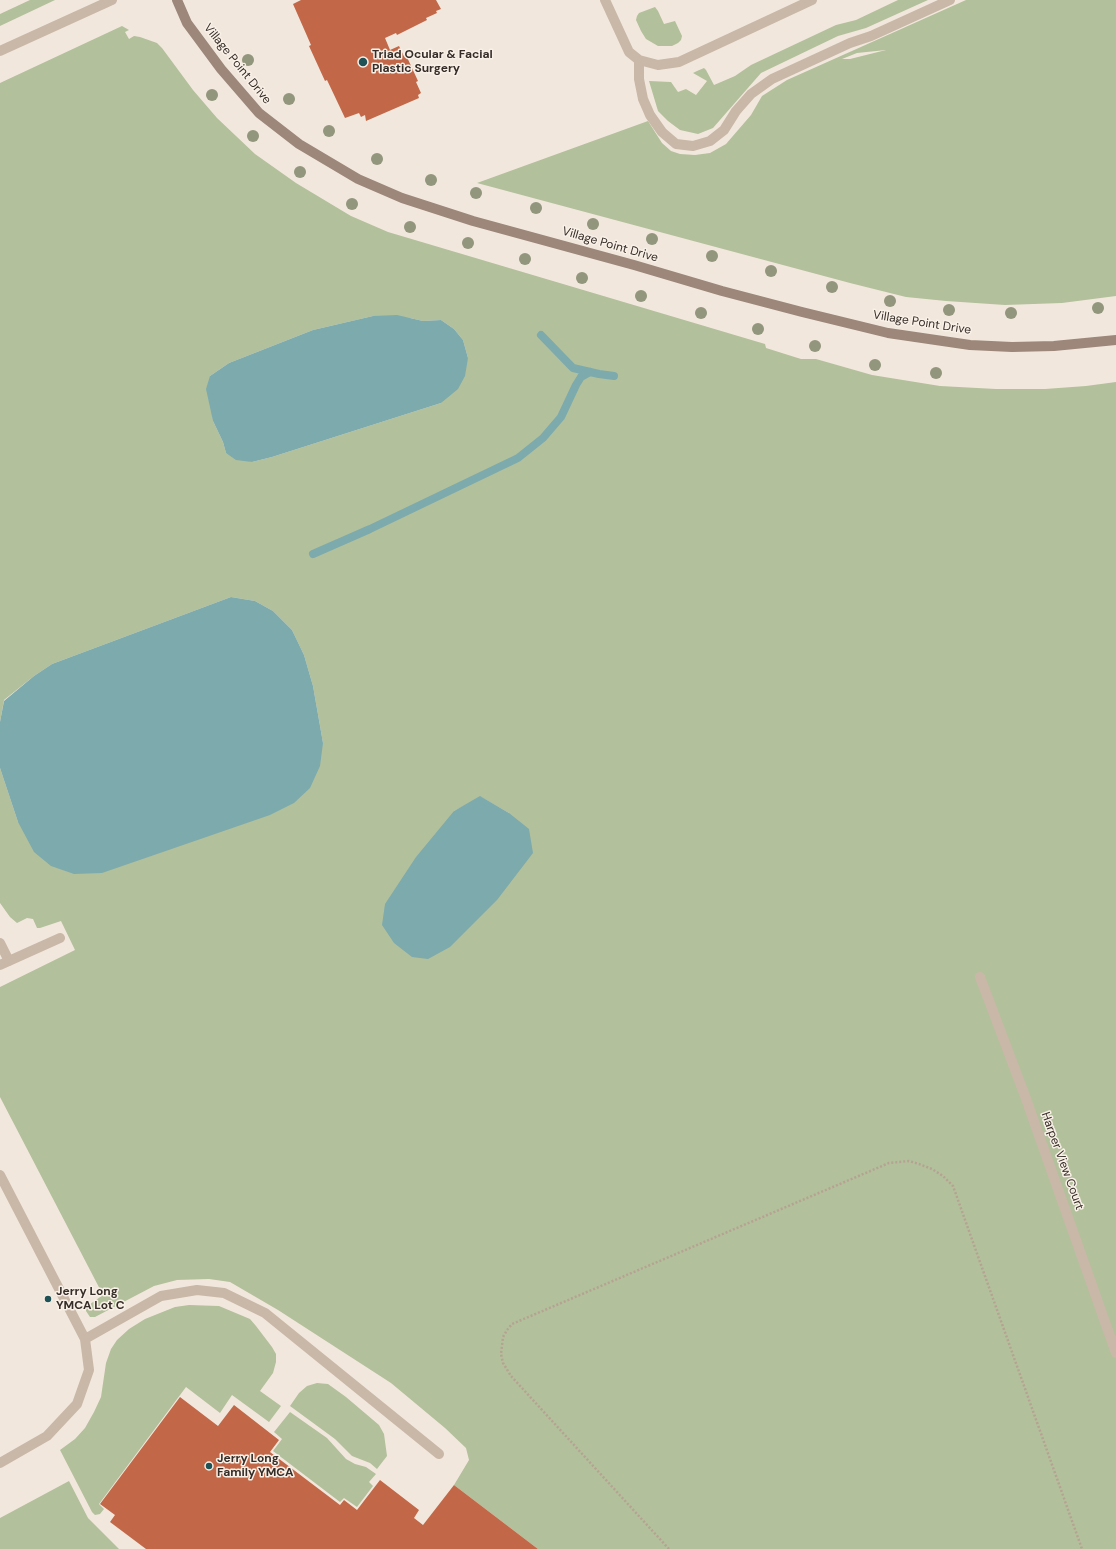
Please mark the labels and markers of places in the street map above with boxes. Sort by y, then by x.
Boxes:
place label: Triad Ocular & Facial Plastic Surgery [372,48,493,76]
marker: Triad Ocular & Facial Plastic Surgery [357,56,369,68]
place label: Jerry Long YMCA Lot C [56,1285,125,1313]
marker: Jerry Long YMCA Lot C [43,1294,53,1304]
place label: Jerry Long Family YMCA [217,1452,294,1480]
marker: Jerry Long Family YMCA [204,1461,214,1471]

